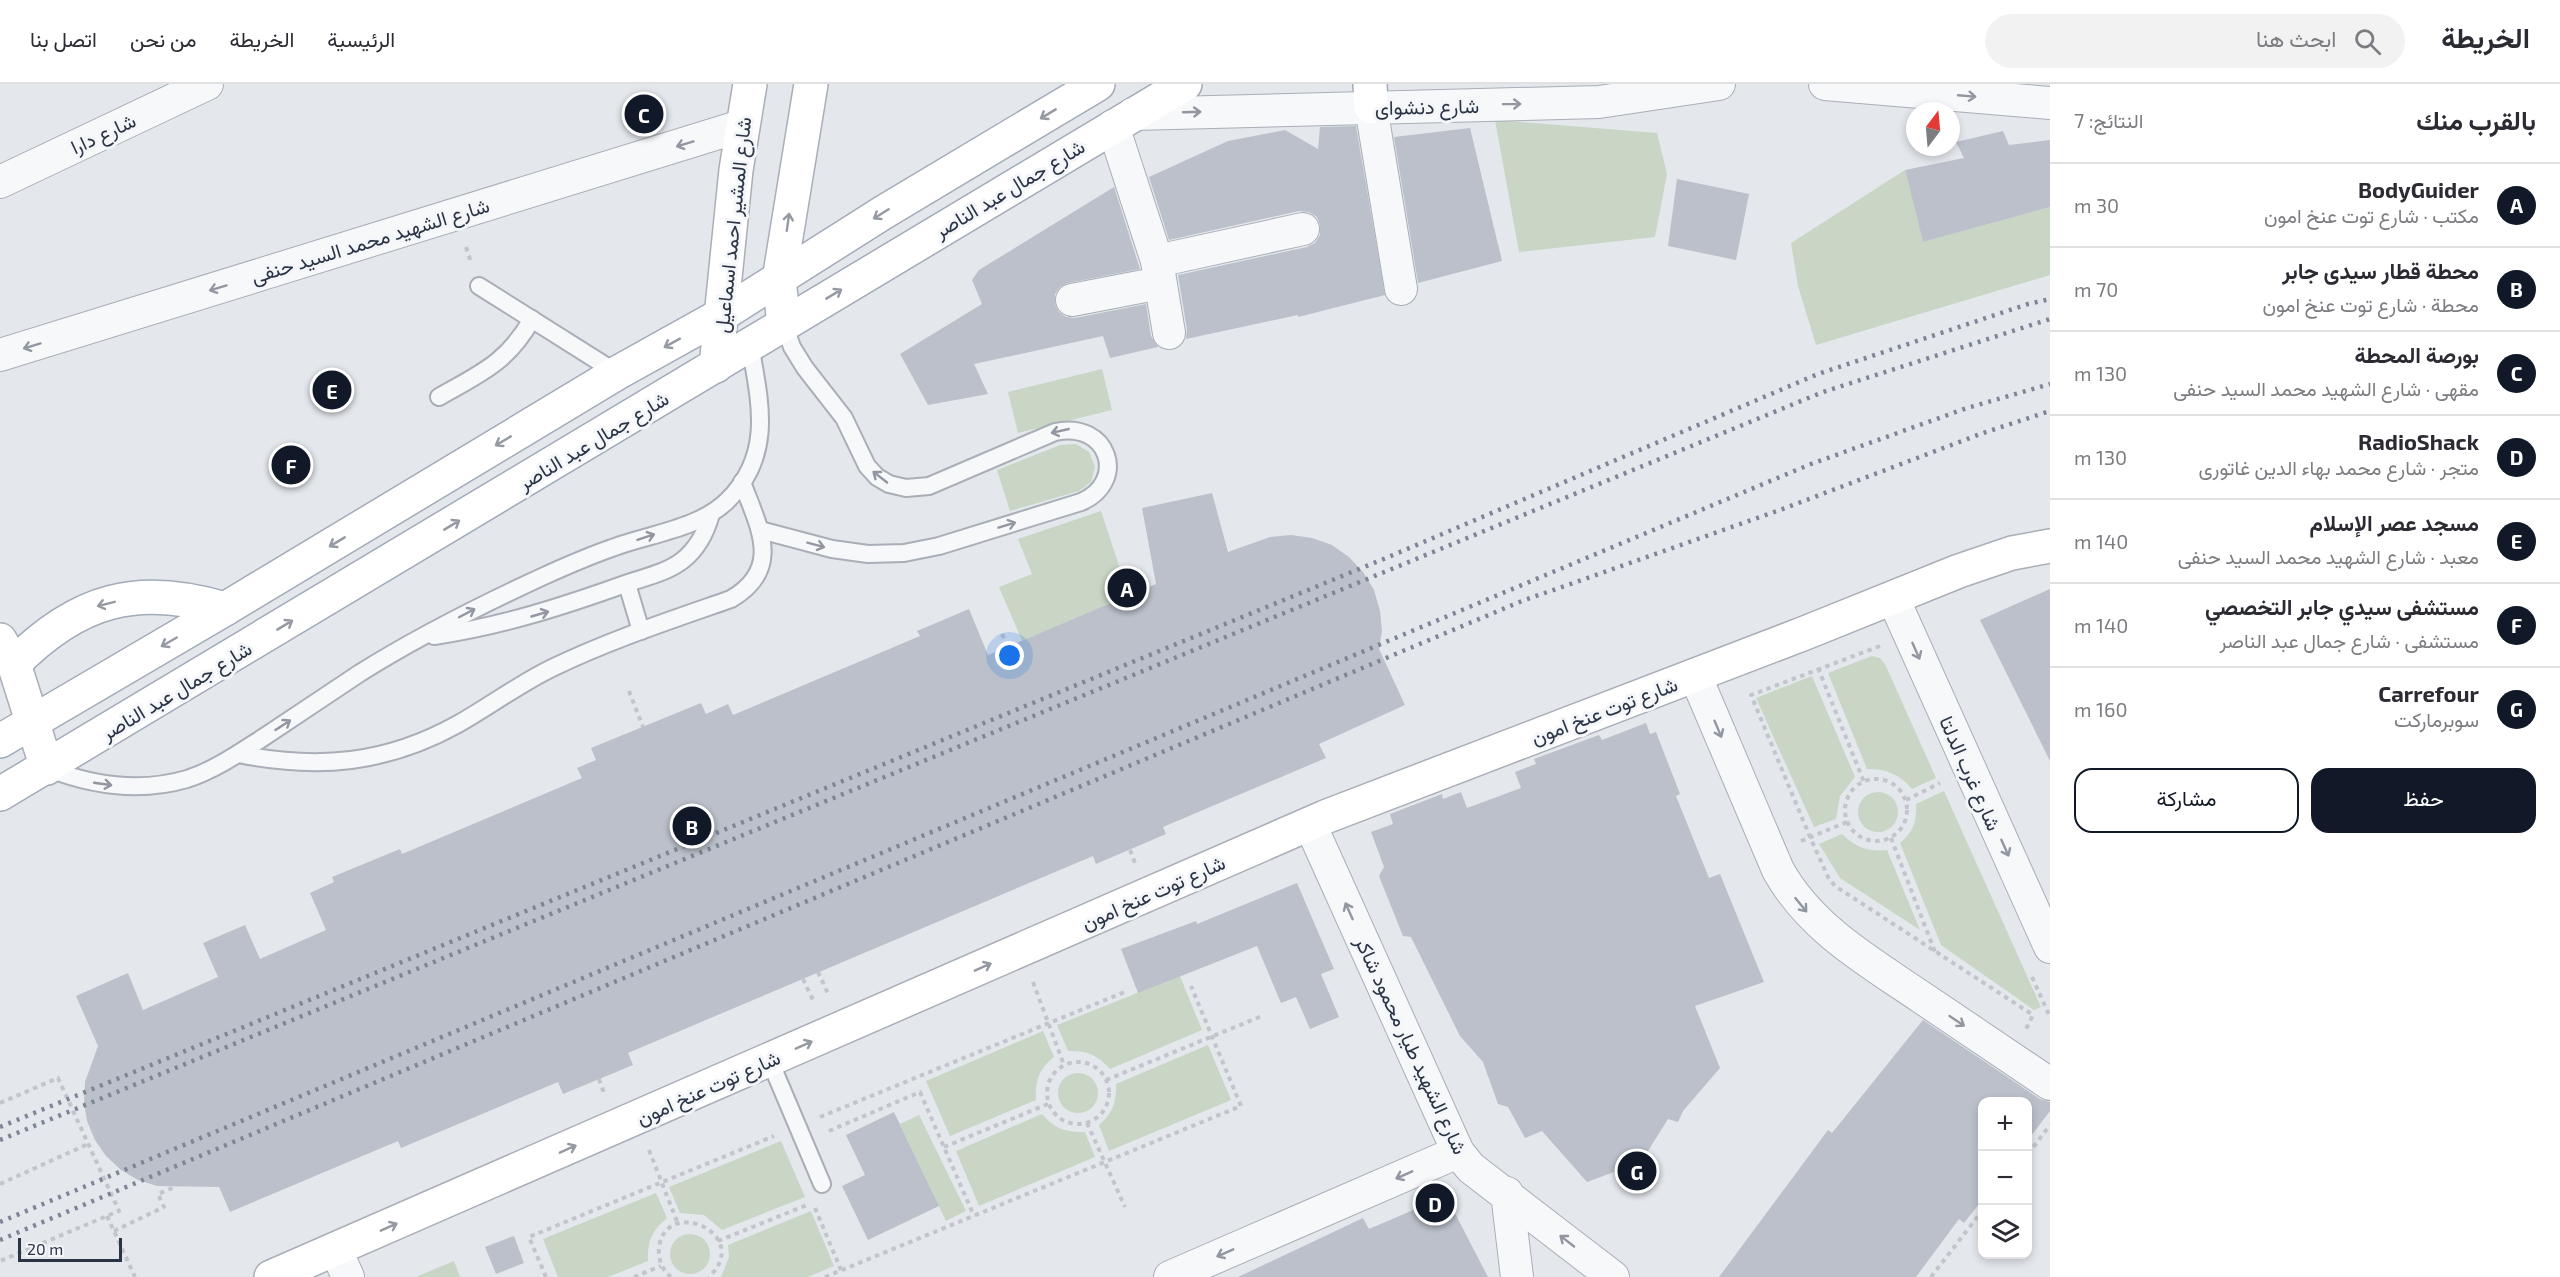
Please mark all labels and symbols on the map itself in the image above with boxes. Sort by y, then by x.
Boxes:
one-way arrow [1957,91,1977,102]
pin: C [624,92,664,136]
street label: شارع دنشواى [1375,93,1480,122]
one-way arrow [1502,98,1522,110]
north arrow [1906,102,1960,156]
one-way arrow [1181,107,1201,118]
street label: شارع دارا [67,108,141,161]
one-way arrow [1040,108,1057,120]
street label: شارع المشير احمد اسماعيل [709,116,758,334]
street label: شارع جمال عبد الناصر [929,134,1090,245]
one-way arrow [676,139,695,150]
street label: شارع الشهيد محمد السيد حنفى [248,192,493,291]
one-way arrow [873,209,890,221]
one-way arrow [782,213,793,233]
one-way arrow [209,283,228,294]
one-way arrow [825,287,842,299]
one-way arrow [663,338,681,349]
one-way arrow [23,341,42,352]
pin: E [312,368,352,412]
street label: شارع جمال عبد الناصر [513,386,674,497]
one-way arrow [1051,426,1070,438]
one-way arrow [495,436,512,448]
pin: F [272,442,310,488]
one-way arrow [872,471,888,484]
one-way arrow [443,518,460,530]
one-way arrow [997,519,1016,530]
one-way arrow [636,530,655,541]
one-way arrow [329,537,346,549]
one-way arrow [807,539,826,551]
pin: A [1108,566,1146,610]
one-way arrow [97,598,116,610]
one-way arrow [458,607,476,618]
one-way arrow [530,608,549,619]
one-way arrow [276,619,293,631]
street label: شارع جمال عبد الناصر [96,636,257,747]
one-way arrow [161,636,178,648]
your location [995,641,1024,670]
one-way arrow [1911,642,1923,660]
street label: شارع توت عنخ امون [1527,671,1682,752]
street label: شارع غرب الدلتا [1932,712,2007,835]
one-way arrow [274,718,291,730]
one-way arrow [1713,719,1724,738]
one-way arrow [93,779,113,790]
pin: B [672,804,712,848]
one-way arrow [2000,839,2011,857]
street label: شارع توت عنخ امون [1077,850,1230,937]
one-way arrow [1795,897,1808,913]
one-way arrow [1343,903,1355,921]
street label: شارع الشهيد طيار محمود شاكر [1348,931,1473,1159]
one-way arrow [973,961,992,972]
one-way arrow [1948,1015,1965,1027]
one-way arrow [795,1039,813,1051]
street label: شارع توت عنخ امون [632,1045,785,1132]
one-way arrow [559,1142,577,1153]
pin: G [1618,1148,1656,1194]
one-way arrow [1395,1170,1414,1181]
pin: D [1416,1180,1454,1226]
one-way arrow [380,1221,398,1232]
one-way arrow [1559,1234,1575,1247]
scale bar [18,1235,122,1262]
one-way arrow [1217,1248,1235,1259]

